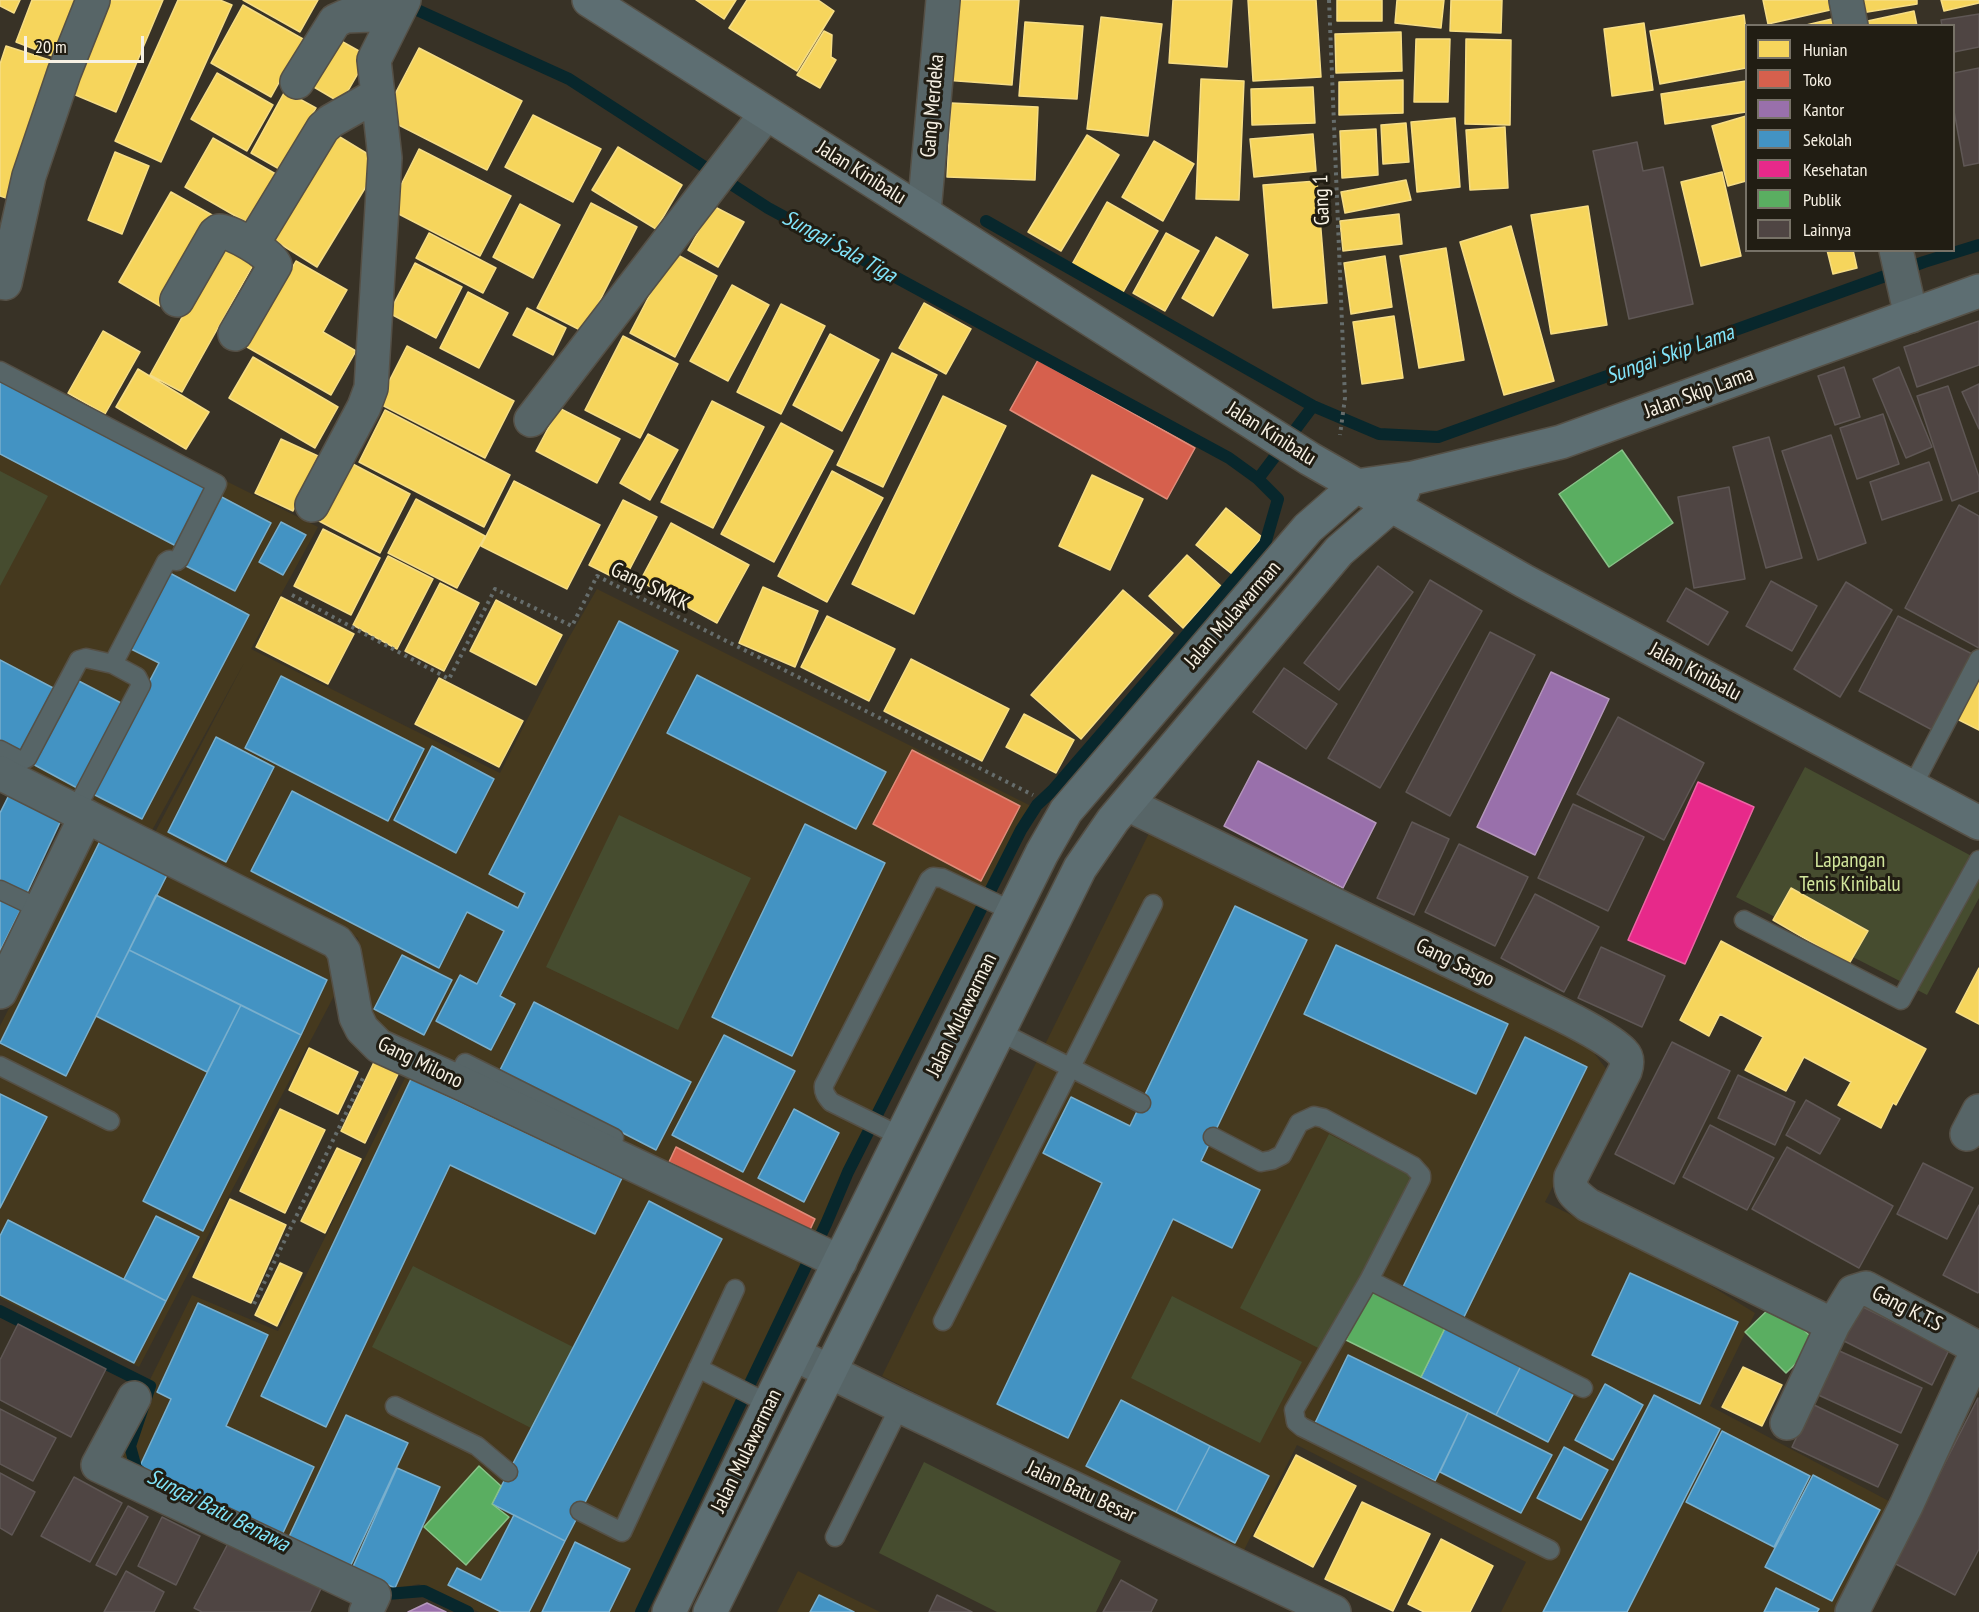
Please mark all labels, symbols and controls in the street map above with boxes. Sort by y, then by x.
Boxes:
scale bar [27,24,147,62]
legend [1745,24,1955,252]
text: 20 m [35,35,67,58]
text: Hunian [1803,38,1847,61]
street label: Gang Merdeka [916,53,950,159]
text: Toko [1803,68,1832,91]
text: Kantor [1803,98,1844,121]
text: Sekolah [1803,128,1852,151]
street label: Jalan Kinibalu [812,136,910,210]
text: Kesehatan [1803,158,1867,181]
street label: Gang 1 [1309,174,1335,226]
text: Publik [1803,188,1841,211]
water label: Sungai Sala Tiga [777,205,901,289]
text: Lainnya [1803,218,1851,241]
water label: Sungai Skip Lama [1602,320,1738,390]
street label: Jalan Skip Lama [1641,362,1757,424]
street label: Jalan Kinibalu [1222,397,1320,471]
street label: Jalan Mulawarman [1180,556,1286,674]
street label: Gang SMKK [606,557,694,617]
street label: Jalan Kinibalu [1645,637,1745,707]
park label: Lapangan Tenis Kinibalu [1799,848,1901,898]
street label: Gang Sasgo [1412,933,1498,993]
street label: Jalan Mulawarman [921,949,1003,1081]
street label: Gang Milono [373,1032,467,1094]
street label: Gang K.T.S [1868,1281,1946,1337]
street label: Jalan Mulawarman [706,1385,788,1517]
street label: Jalan Batu Besar [1022,1456,1140,1528]
water label: Sungai Batu Benawa [143,1464,293,1558]

